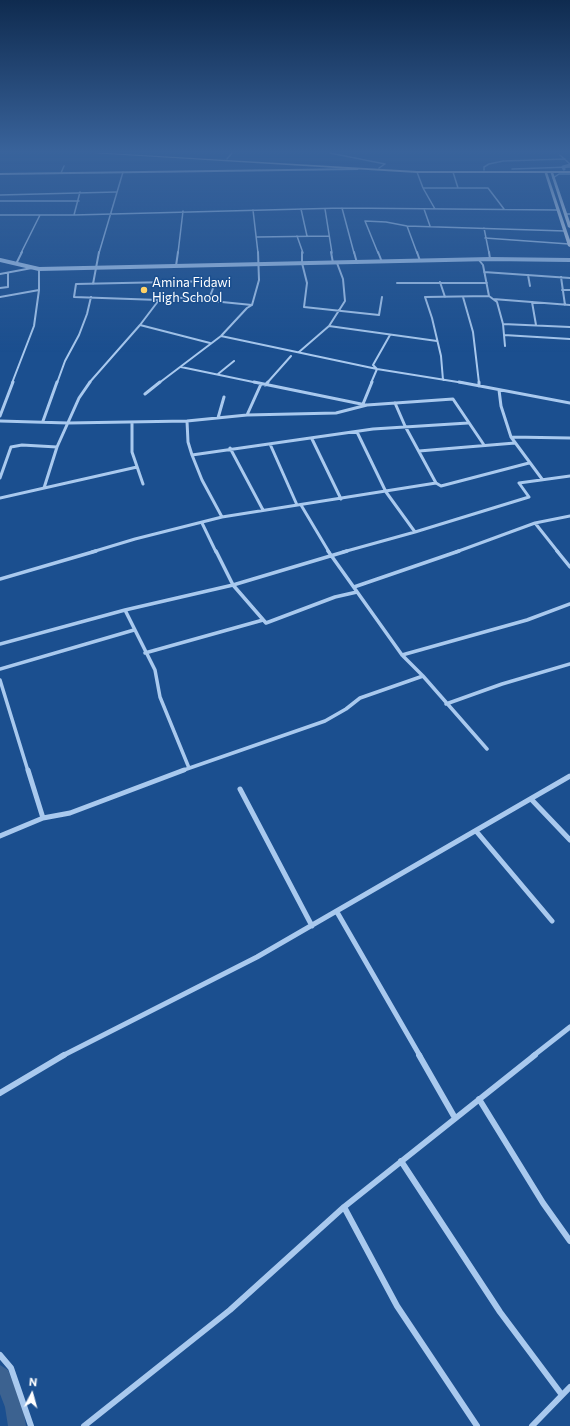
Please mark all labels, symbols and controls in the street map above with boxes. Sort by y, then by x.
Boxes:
place label: Amina Fidawi High School [152,275,231,306]
marker: Amina Fidawi High School [139,285,149,295]
north arrow [12,1374,52,1414]
text: N [29,1375,38,1388]

